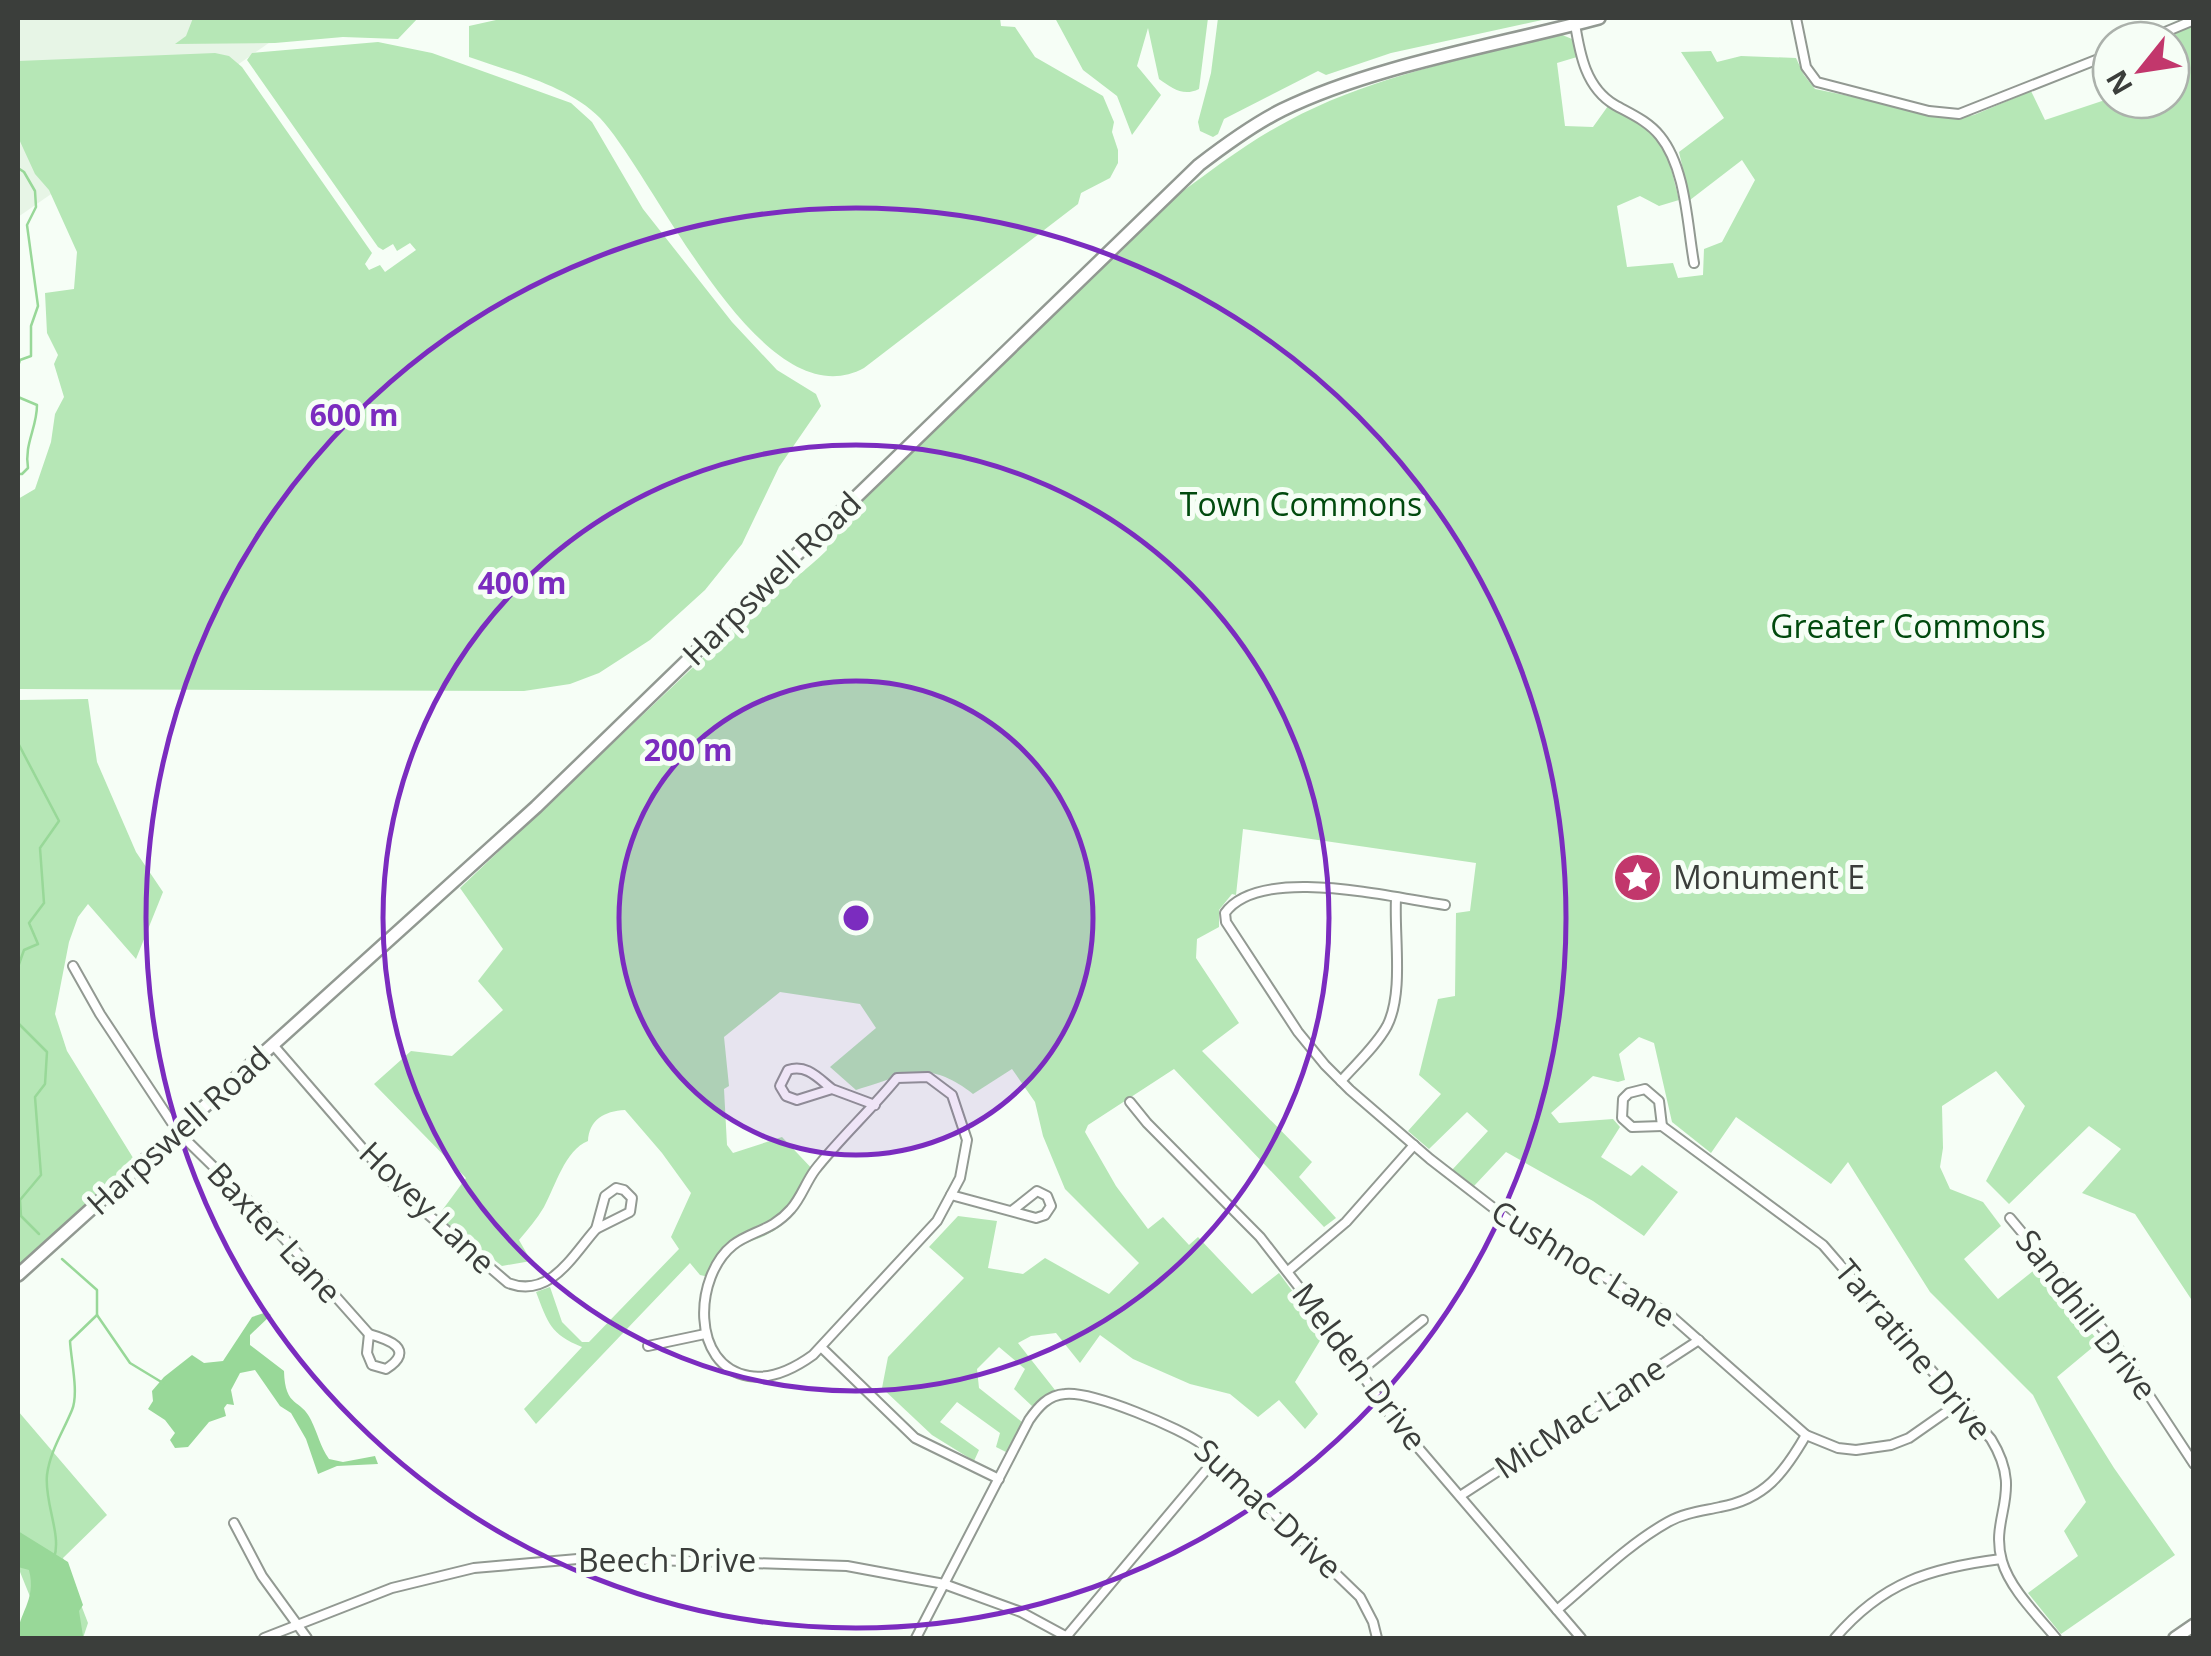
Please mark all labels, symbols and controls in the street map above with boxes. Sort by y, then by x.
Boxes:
north arrow [2091,20,2191,120]
text: N [2096,64,2141,102]
text: 600 m [310,394,398,435]
street label: Harpswell Road [672,482,870,674]
park label: Town Commons [1180,482,1422,525]
text: 400 m [478,562,566,603]
park label: Greater Commons [1770,604,2046,647]
text: 200 m [644,729,732,770]
place icon: Monument E [1612,852,1664,904]
place label: Monument E [1673,855,1865,898]
centre of rings [838,900,874,936]
street label: Harpswell Road [77,1036,279,1224]
street label: Hovey Lane [351,1131,505,1283]
street label: Baxter Lane [199,1152,352,1312]
street label: Cushnoc Lane [1484,1189,1684,1336]
street label: Sandhill Drive [2007,1220,2167,1408]
street label: Tarratine Drive [1826,1250,2002,1448]
street label: Melden Drive [1283,1274,1437,1458]
street label: MicMac Lane [1486,1346,1672,1488]
street label: Sumac Drive [1186,1429,1352,1587]
street label: Beech Drive [578,1538,756,1581]

